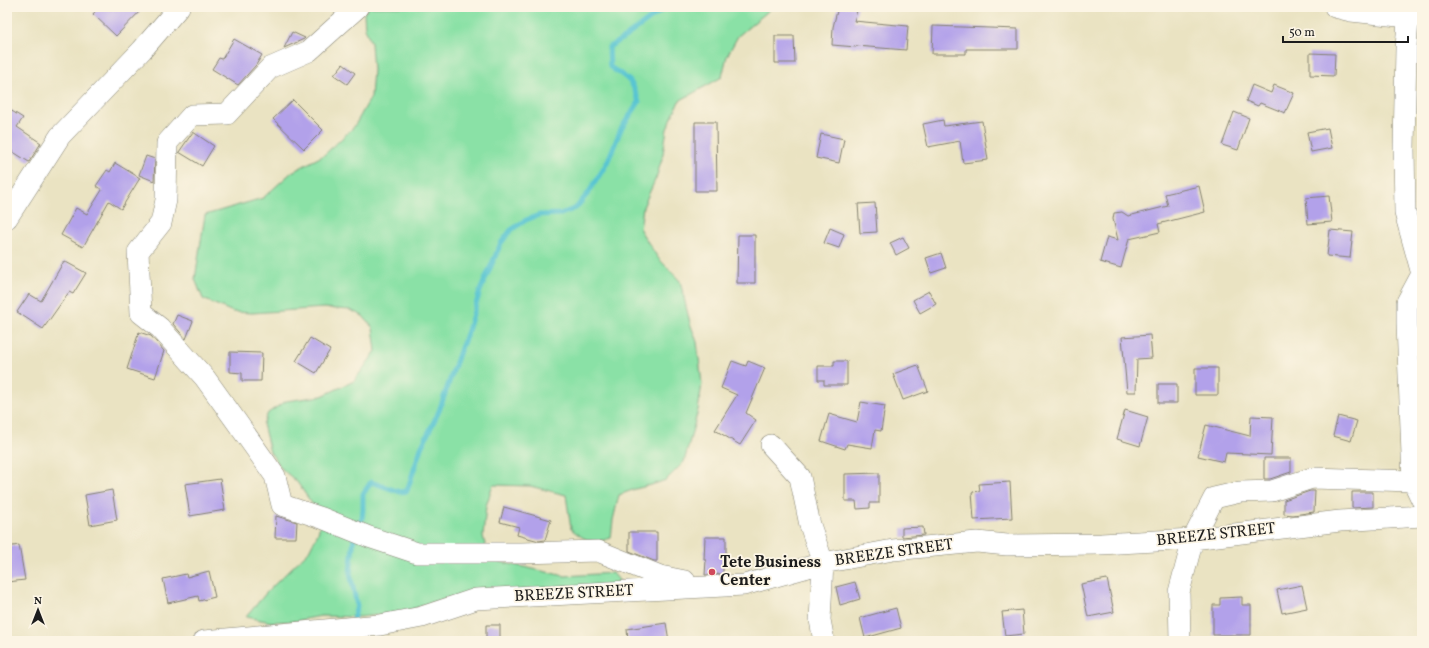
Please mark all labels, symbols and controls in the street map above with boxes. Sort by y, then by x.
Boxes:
scale bar [1283,18,1408,44]
text: 50 m [1289,25,1315,41]
street label: BREEZE STREET [1155,518,1277,552]
street label: BREEZE STREET [833,534,955,572]
place label: Tete Business Center [720,552,821,592]
marker: Tete Business Center [707,567,717,577]
street label: BREEZE STREET [514,580,634,608]
north arrow [18,590,58,630]
text: N [34,594,42,609]

